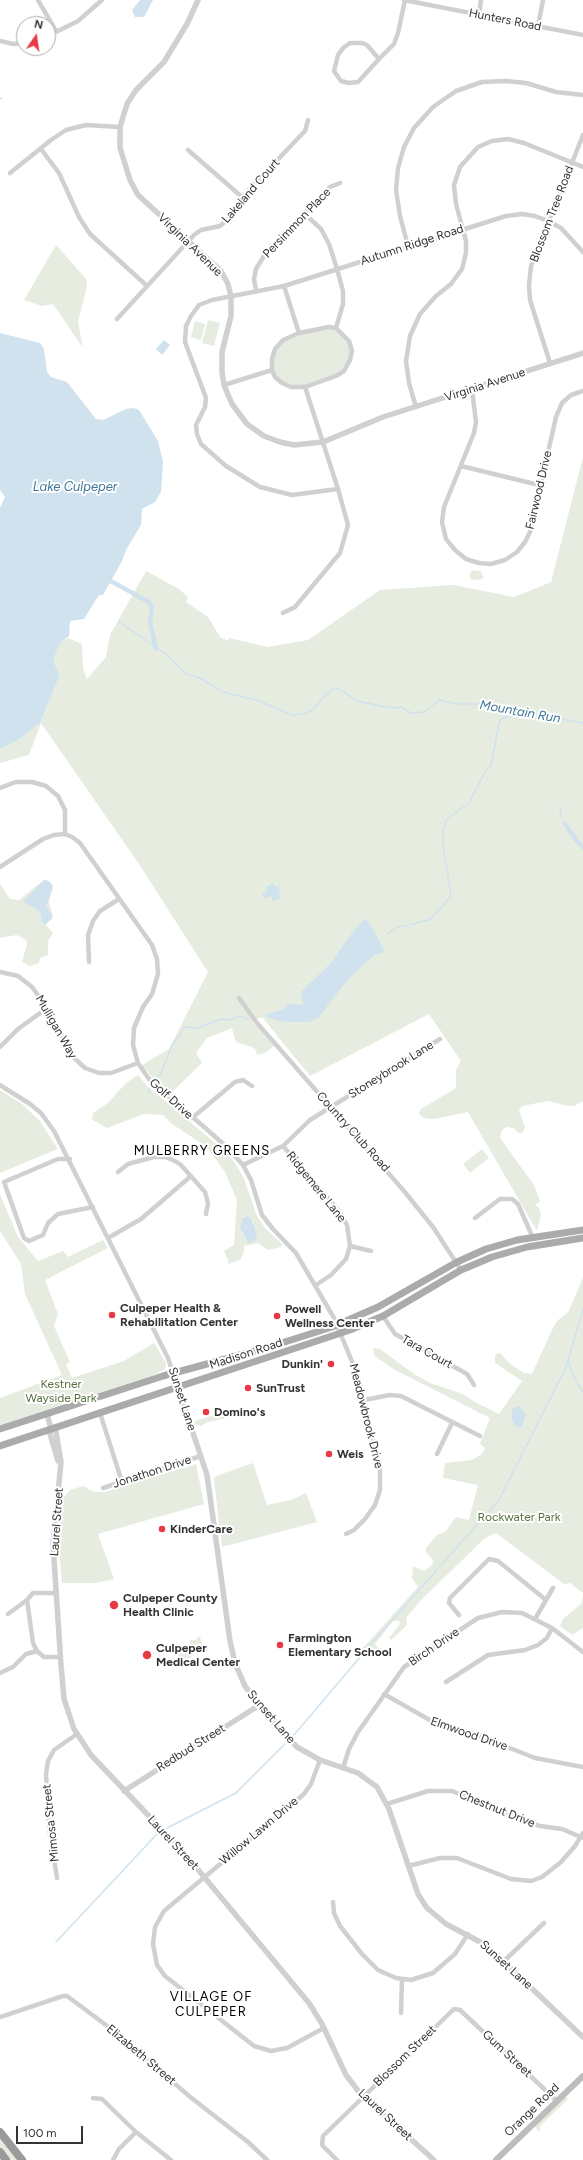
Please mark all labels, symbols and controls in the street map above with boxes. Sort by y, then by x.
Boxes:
street label: Hunters Road [467,6,543,34]
north arrow [16,16,56,56]
text: N [33,18,44,32]
street label: Lakeland Court [219,156,283,226]
street label: Blossom Tree Road [527,164,577,264]
street label: Persimmon Place [260,185,334,261]
street label: Virginia Avenue [155,211,225,279]
street label: Autumn Ridge Road [359,222,465,268]
street label: Virginia Avenue [443,365,527,405]
street label: Fairwood Drive [523,449,555,531]
water label: Lake Culpeper [33,479,117,495]
water label: Mountain Run [478,697,562,727]
street label: Mulligan Way [32,993,80,1061]
street label: Stoneybrook Lane [346,1038,436,1102]
street label: Golf Drive [146,1076,196,1122]
street label: Country Club Road [313,1089,393,1175]
district label: MULBERRY GREENS [134,1143,270,1159]
street label: Ridgemere Lane [283,1149,349,1225]
place label: Culpeper Health & Rehabilitation Center [120,1301,238,1329]
place label: Powell Wellness Center [285,1302,374,1330]
marker: Culpeper Health & Rehabilitation Center [107,1310,117,1320]
marker: Powell Wellness Center [272,1311,282,1321]
street label: Tara Court [399,1332,455,1372]
street label: Madison Road [208,1335,284,1373]
place label: Dunkin' [282,1357,323,1371]
marker: Dunkin' [326,1359,336,1369]
street label: Meadowbrook Drive [346,1362,386,1470]
street label: Sunset Lane [165,1365,199,1433]
park label: Kestner Wayside Park [25,1377,97,1405]
place label: SunTrust [256,1381,305,1395]
marker: SunTrust [243,1383,253,1393]
place label: Domino's [214,1405,265,1419]
marker: Domino's [201,1407,211,1417]
place label: Weis [337,1447,364,1461]
marker: Weis [324,1449,334,1459]
street label: Jonathon Drive [111,1453,193,1491]
street label: Laurel Street [47,1487,67,1557]
park label: Rockwater Park [477,1510,561,1524]
place label: KinderCare [170,1522,233,1536]
marker: KinderCare [157,1524,167,1534]
place label: Culpeper County Health Clinic [123,1591,218,1619]
marker: Culpeper County Health Clinic [108,1599,120,1611]
street label: Birch Drive [406,1625,462,1669]
place label: Farmington Elementary School [288,1631,392,1659]
marker: Farmington Elementary School [275,1640,285,1650]
place label: Culpeper Medical Center [156,1641,240,1669]
marker: Culpeper Medical Center [141,1649,153,1661]
street label: Sunset Lane [244,1687,298,1747]
street label: Elmwood Drive [428,1714,510,1754]
street label: Redbud Street [154,1721,228,1775]
street label: Mimosa Street [40,1783,62,1863]
street label: Chestnut Drive [457,1787,537,1831]
street label: Willow Lawn Drive [217,1794,301,1868]
street label: Laurel Street [144,1813,202,1873]
street label: Sunset Lane [477,1938,535,1992]
district label: VILLAGE OF CULPEPER [170,1989,252,2020]
street label: Elizabeth Street [103,2022,179,2088]
street label: Blossom Street [371,2022,439,2090]
street label: Gum Street [479,2027,535,2081]
street label: Orange Road [502,2080,562,2140]
street label: Laurel Street [355,2086,415,2144]
scale bar [18,2118,85,2144]
text: 100 m [23,2126,57,2140]

